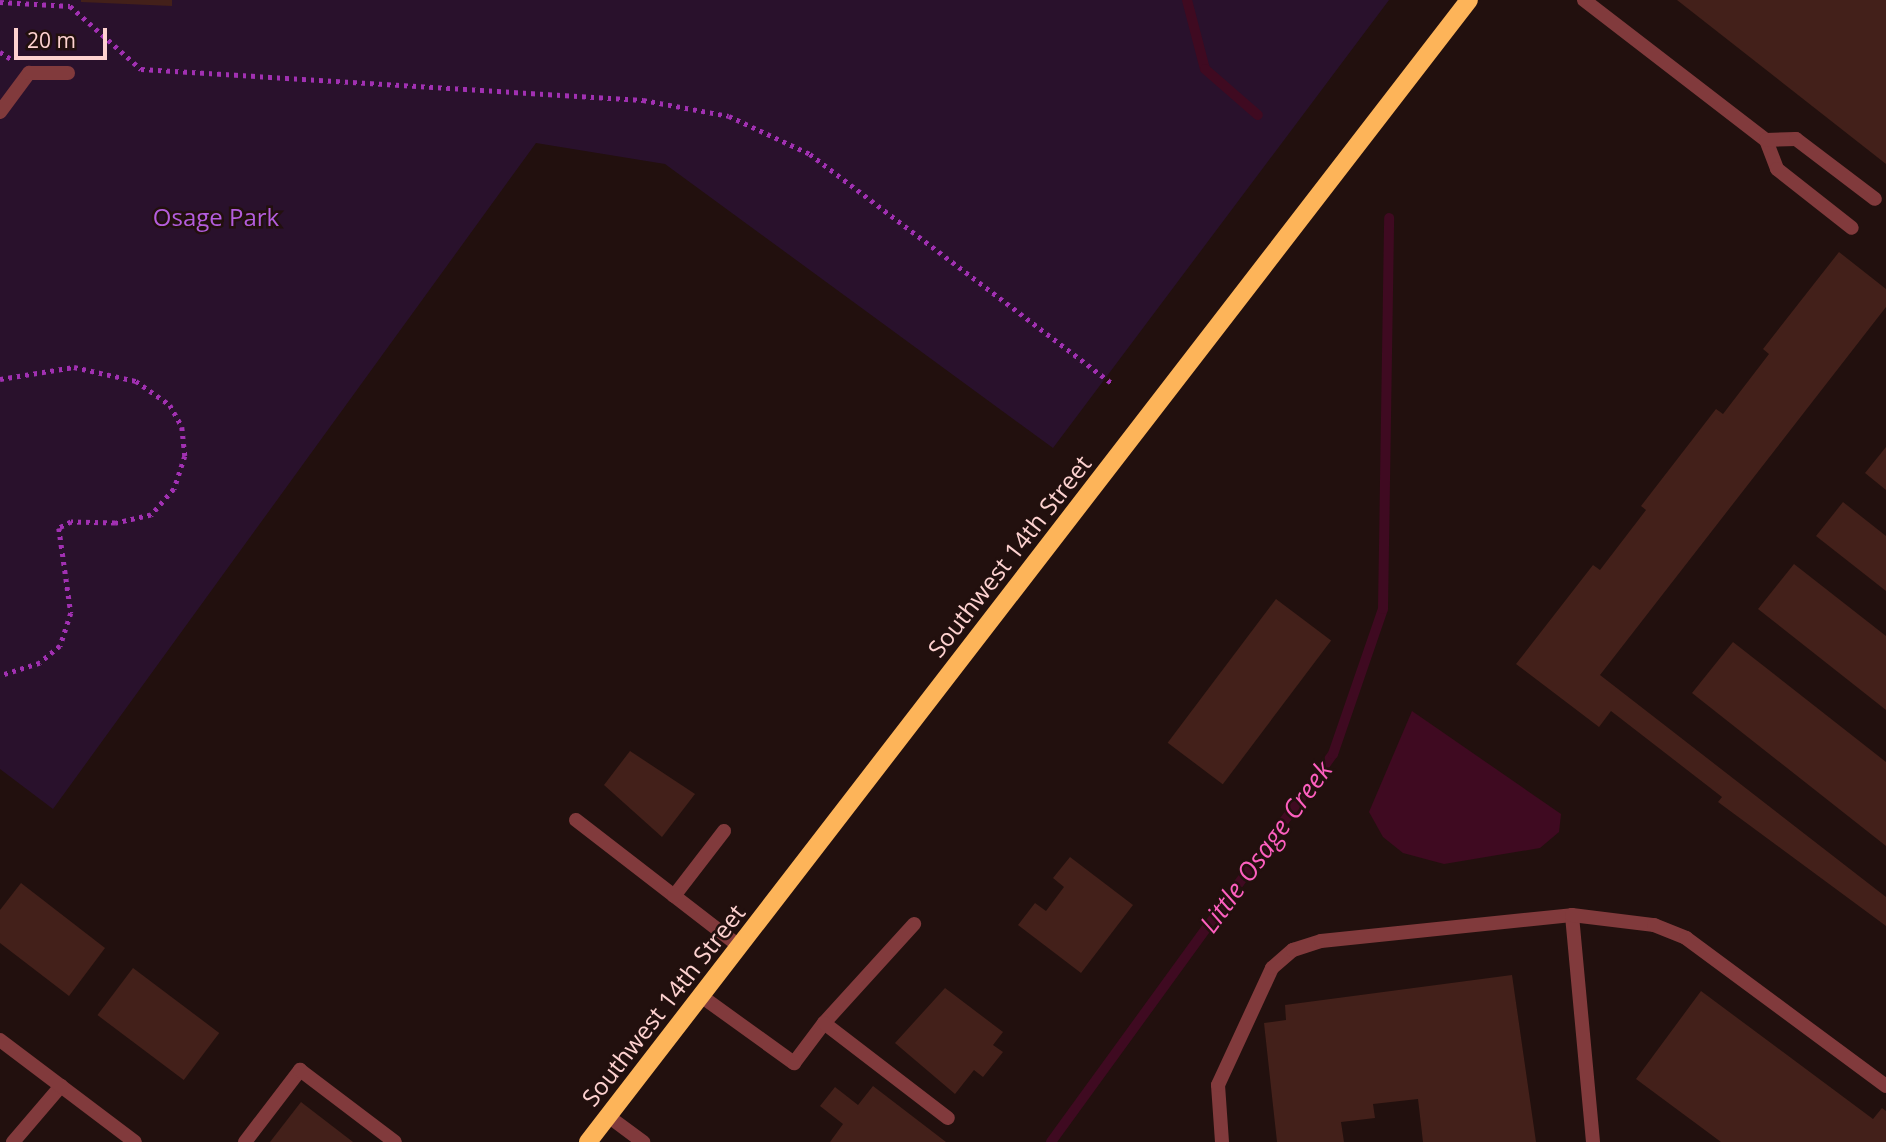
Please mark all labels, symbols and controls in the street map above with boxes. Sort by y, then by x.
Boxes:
scale bar [18,14,110,58]
text: 20 m [27,26,76,54]
park label: Osage Park [153,203,279,231]
street label: Southwest 14th Street [921,449,1097,663]
water label: Little Osage Creek [1193,755,1339,939]
street label: Southwest 14th Street [575,898,751,1112]

